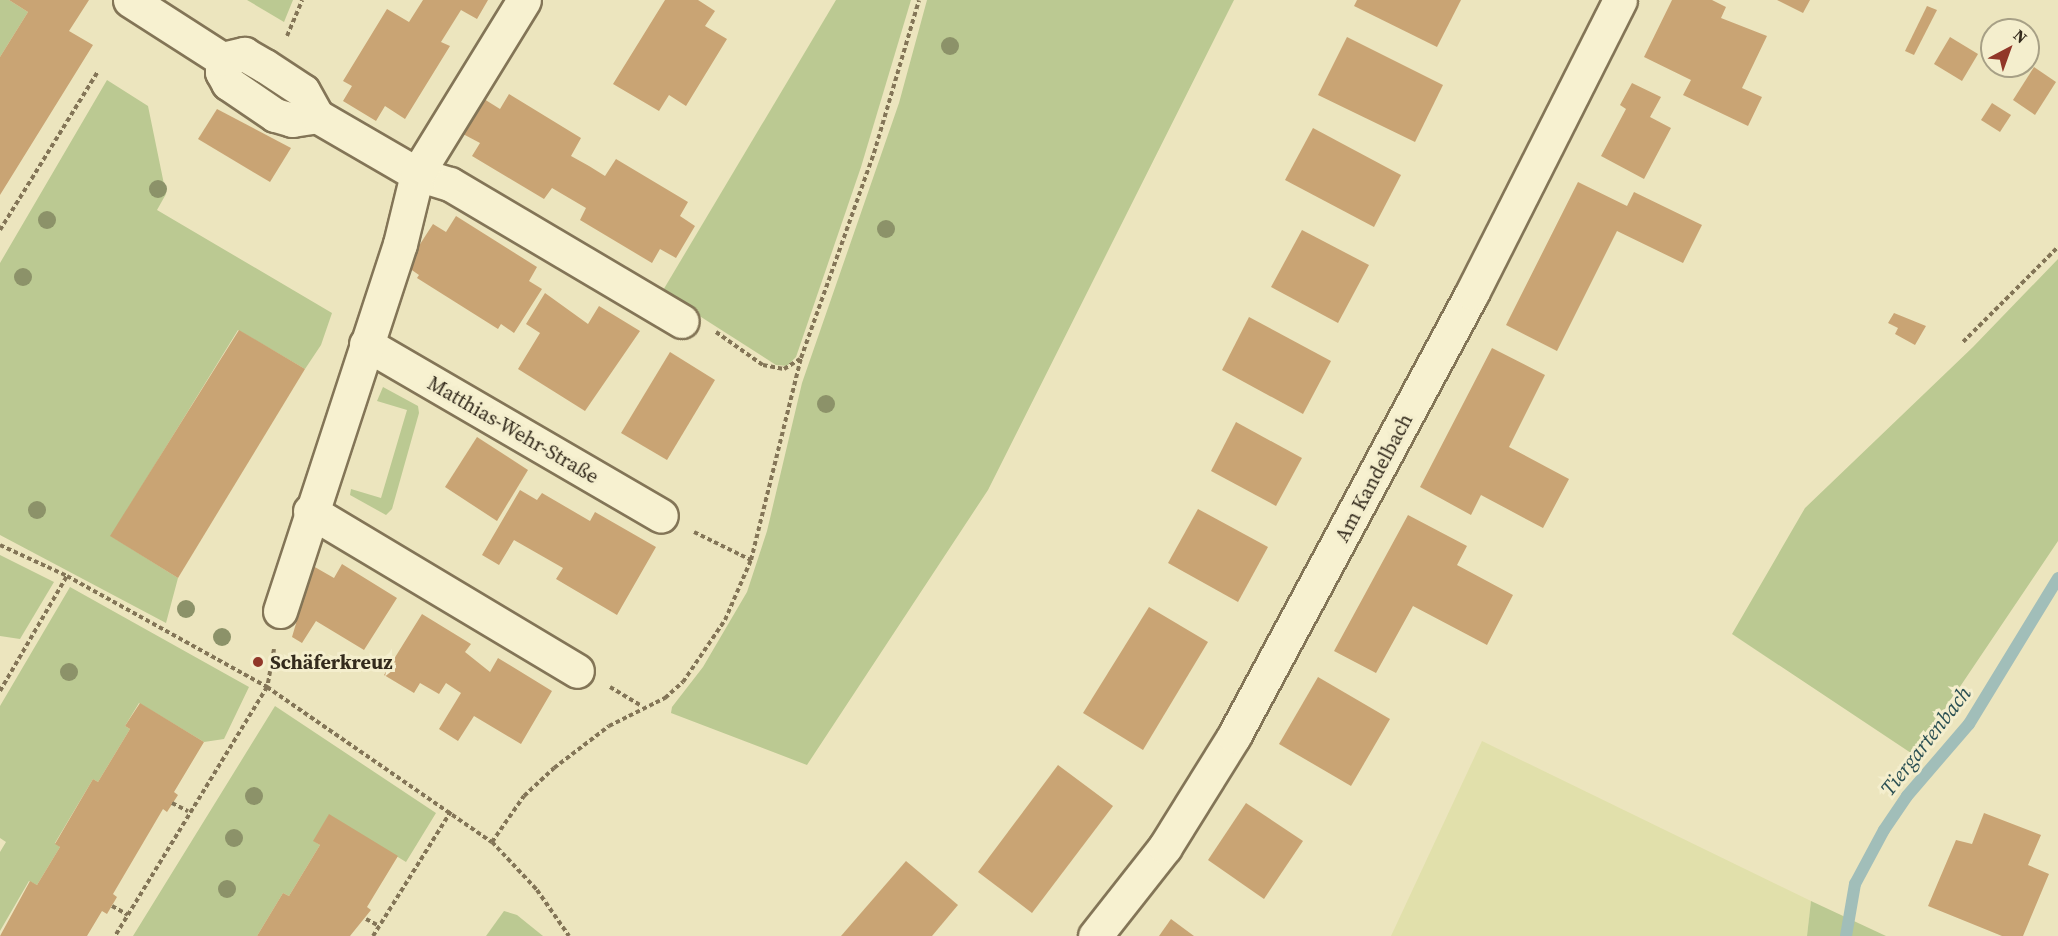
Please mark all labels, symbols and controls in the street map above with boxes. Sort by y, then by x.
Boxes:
north arrow [1980,18,2040,78]
text: N [2009,24,2032,48]
street label: Matthias-Wehr-Straße [423,371,603,489]
street label: Am Kandelbach [1330,410,1418,546]
place label: Schäferkreuz [270,650,392,674]
marker: Schäferkreuz [251,655,265,669]
water label: Tiergartenbach [1875,681,1977,801]

